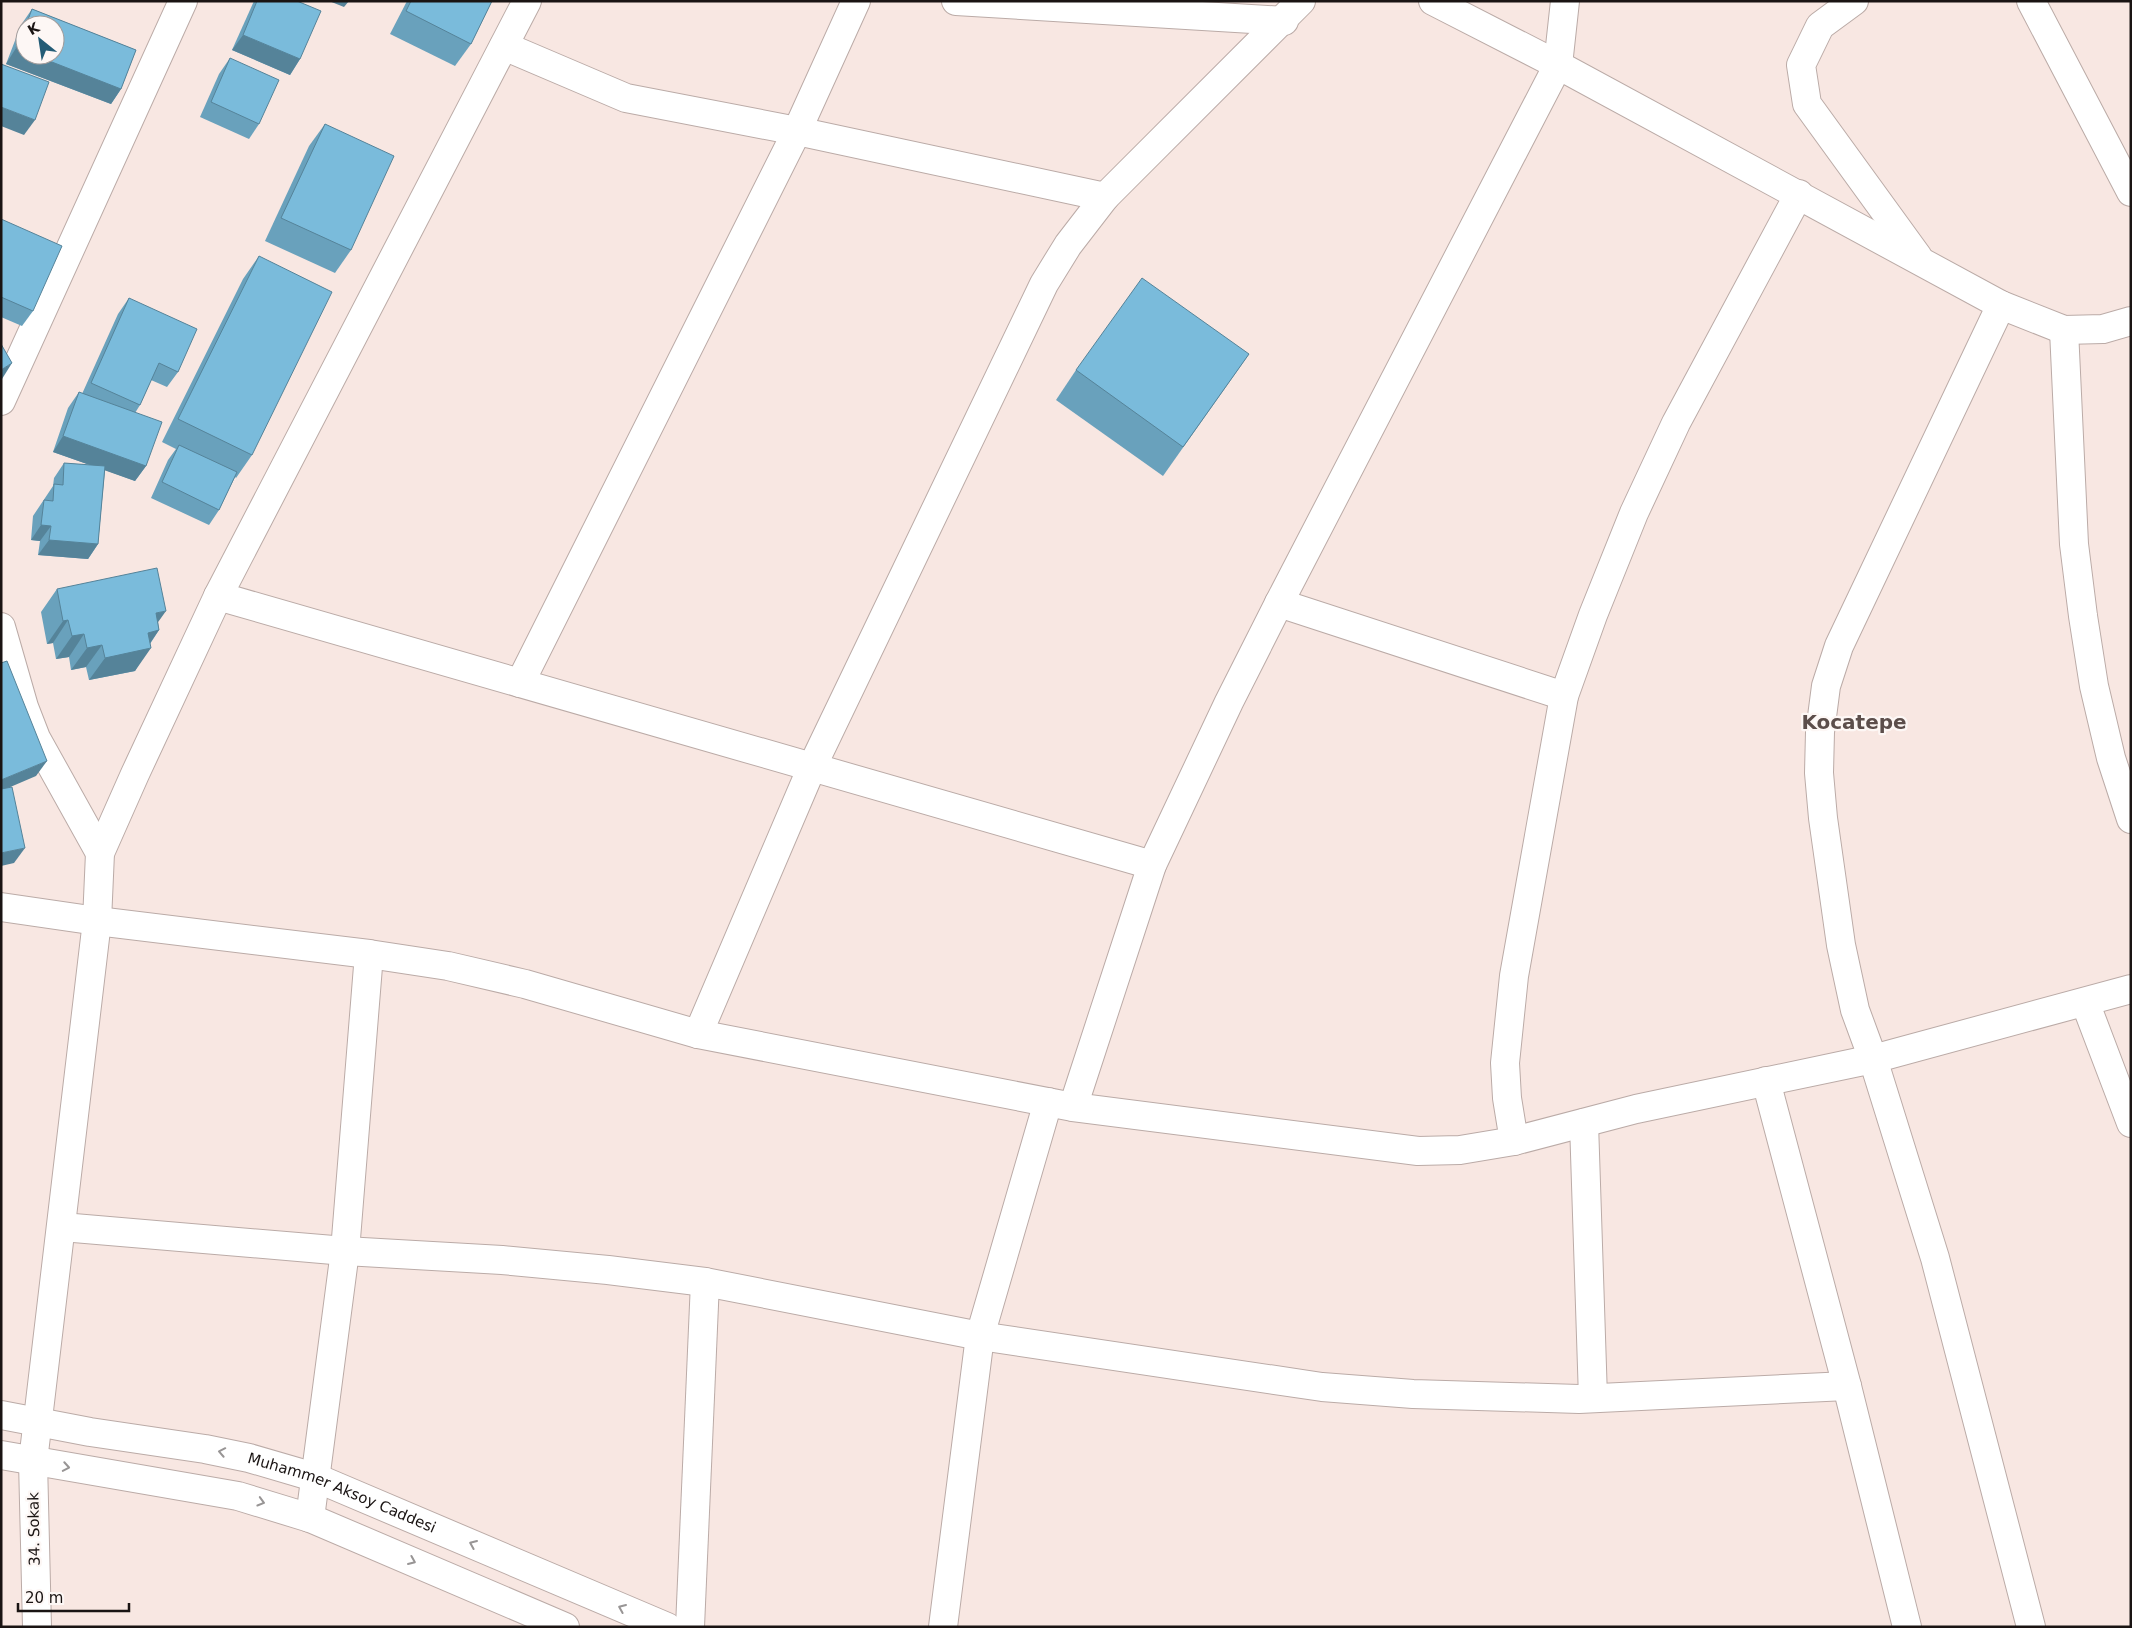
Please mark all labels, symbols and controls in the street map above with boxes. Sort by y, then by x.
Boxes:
north arrow [15,15,65,65]
text: K [25,19,43,38]
district label: Kocatepe [1801,710,1907,734]
one-way arrow [218,1447,227,1458]
street label: Muhammer Aksoy Caddesi [246,1449,439,1537]
one-way arrow [63,1461,71,1472]
street label: 34. Sokak [24,1492,44,1566]
one-way arrow [256,1497,264,1507]
one-way arrow [469,1540,478,1551]
one-way arrow [407,1555,416,1566]
scale bar [18,1580,129,1612]
text: 20 m [25,1589,63,1607]
one-way arrow [618,1603,627,1614]

